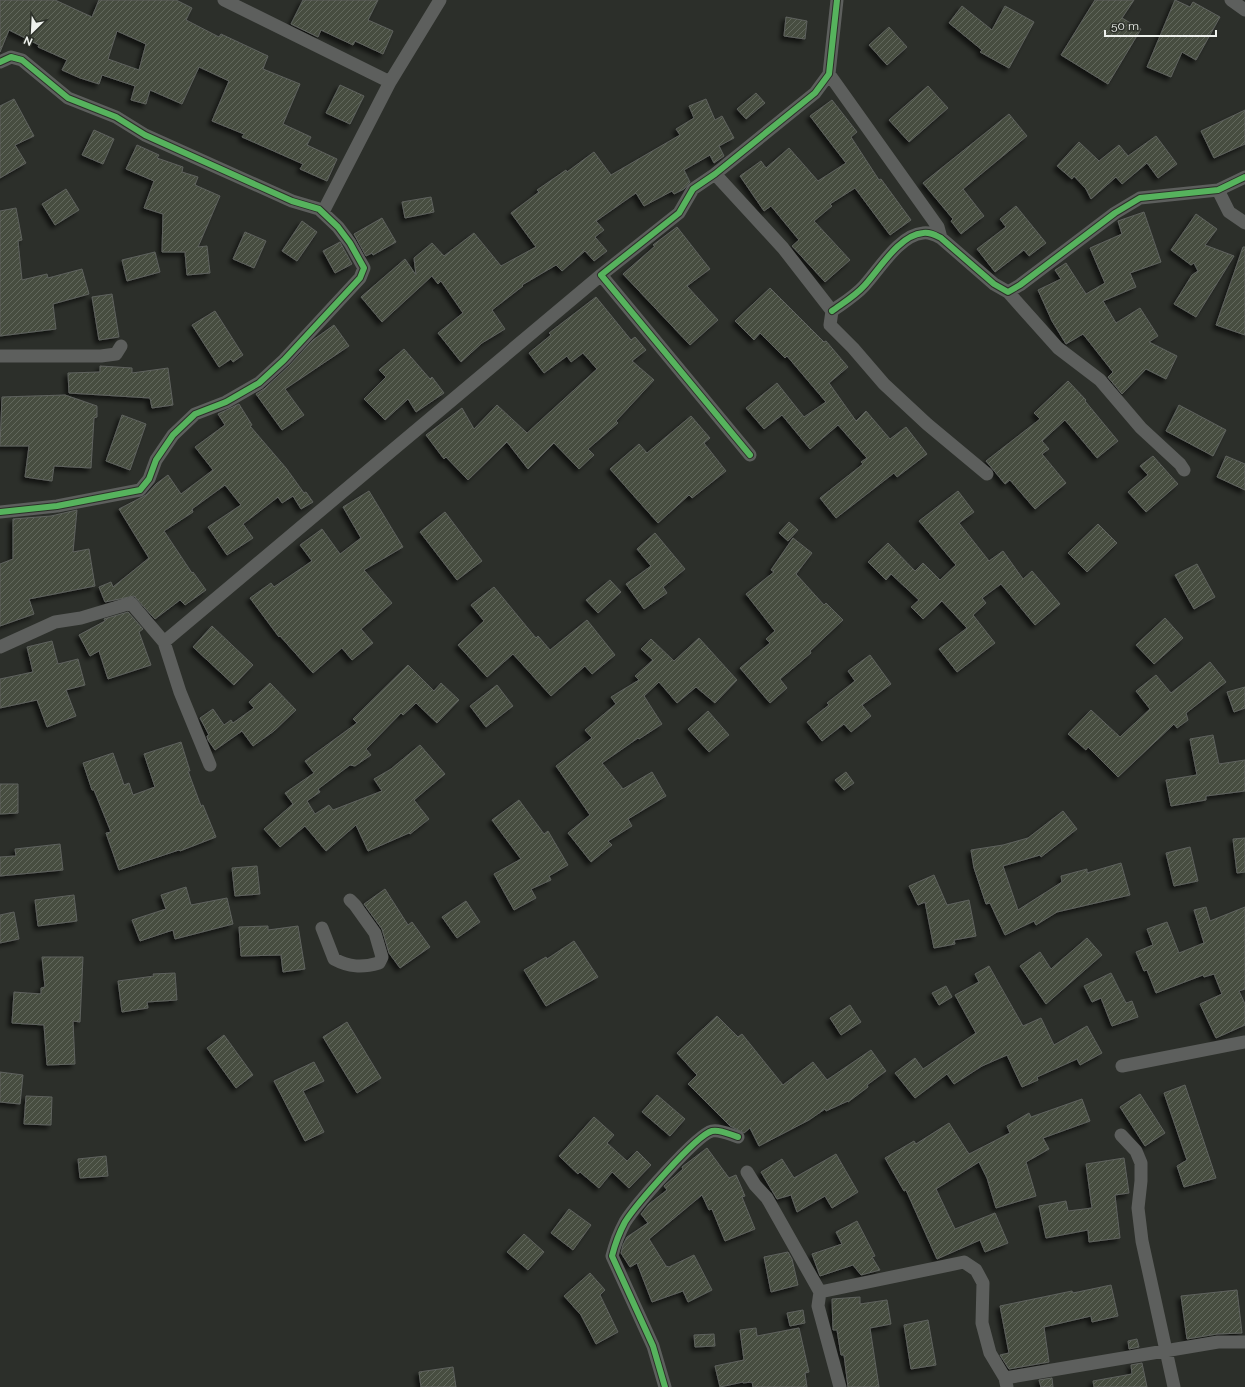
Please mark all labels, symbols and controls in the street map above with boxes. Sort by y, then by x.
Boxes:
north arrow [12,12,52,52]
scale bar [1105,12,1216,38]
text: 50 m [1111,19,1139,33]
text: N [22,33,35,48]

